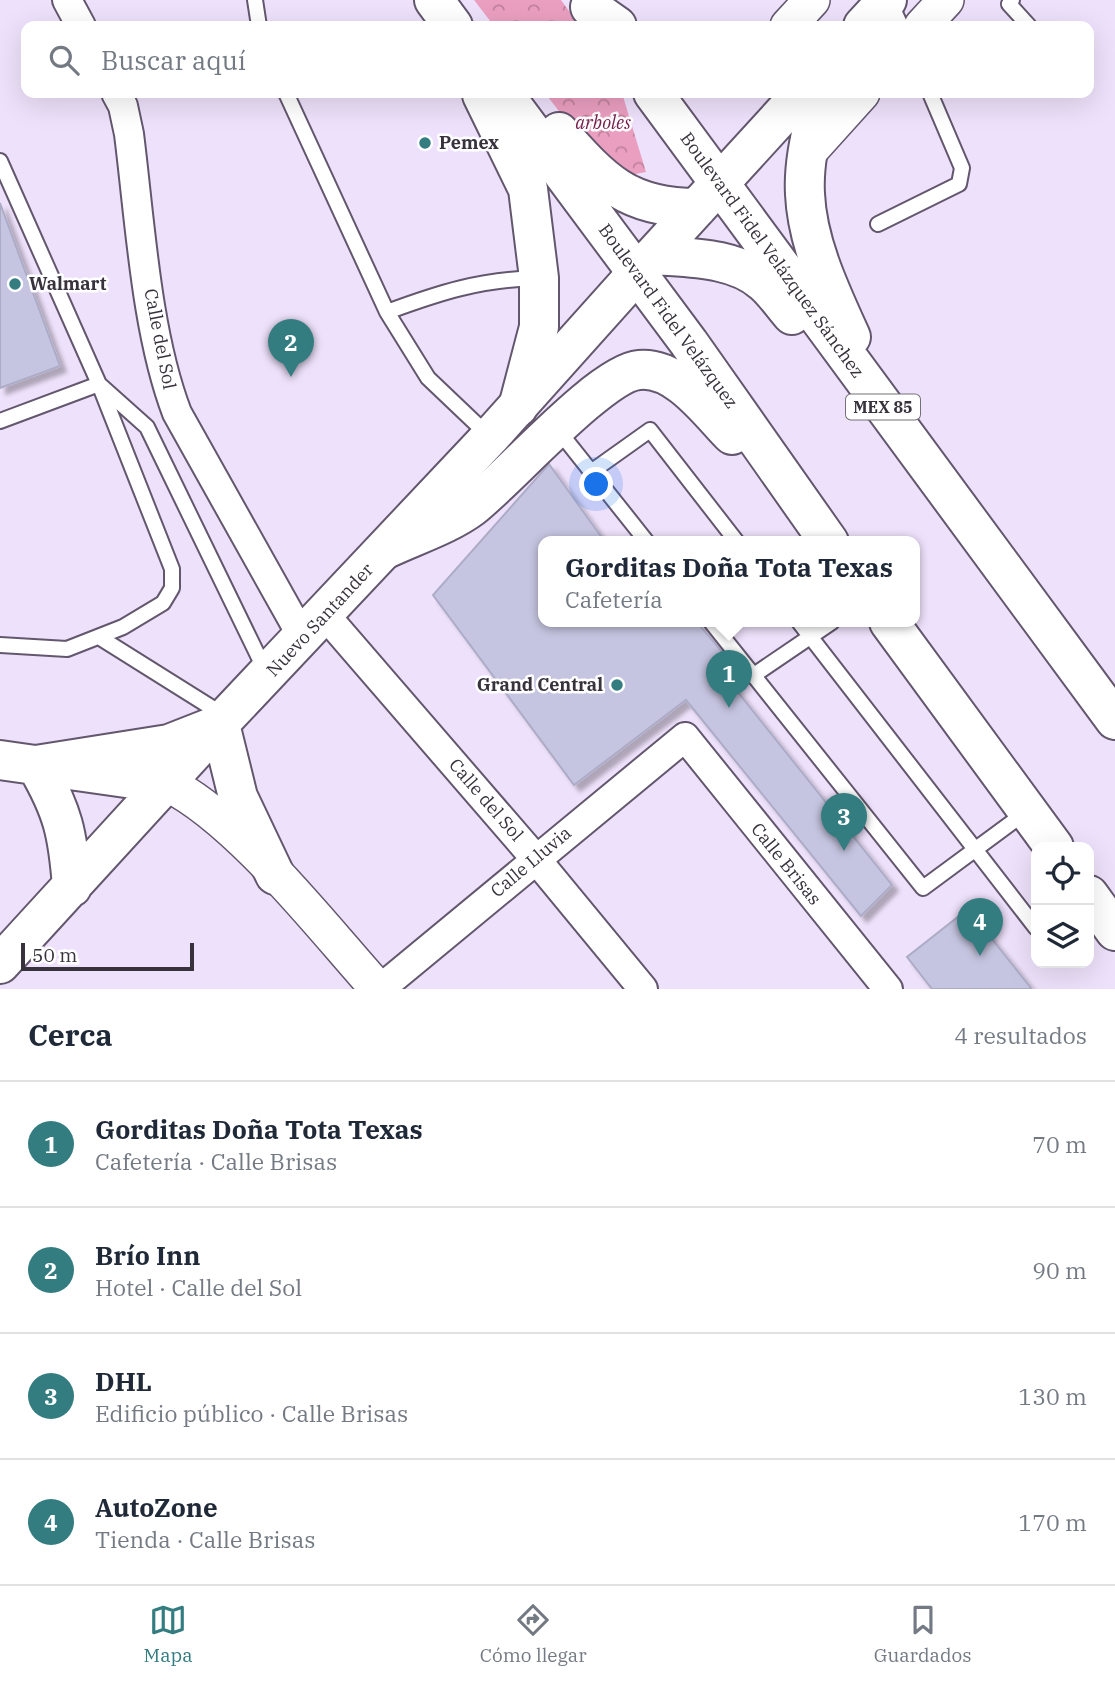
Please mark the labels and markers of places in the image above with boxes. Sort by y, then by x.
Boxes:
place label: Pemex [439,131,499,154]
marker: Pemex [417,135,433,151]
place label: Walmart [29,272,107,295]
marker: Walmart [7,276,23,292]
pin: 2 [268,319,314,377]
pin: 1 [706,650,752,708]
place label: Grand Central [477,673,603,696]
marker: Grand Central [609,677,625,693]
pin: 3 [821,793,867,851]
pin: 4 [957,898,1003,956]

